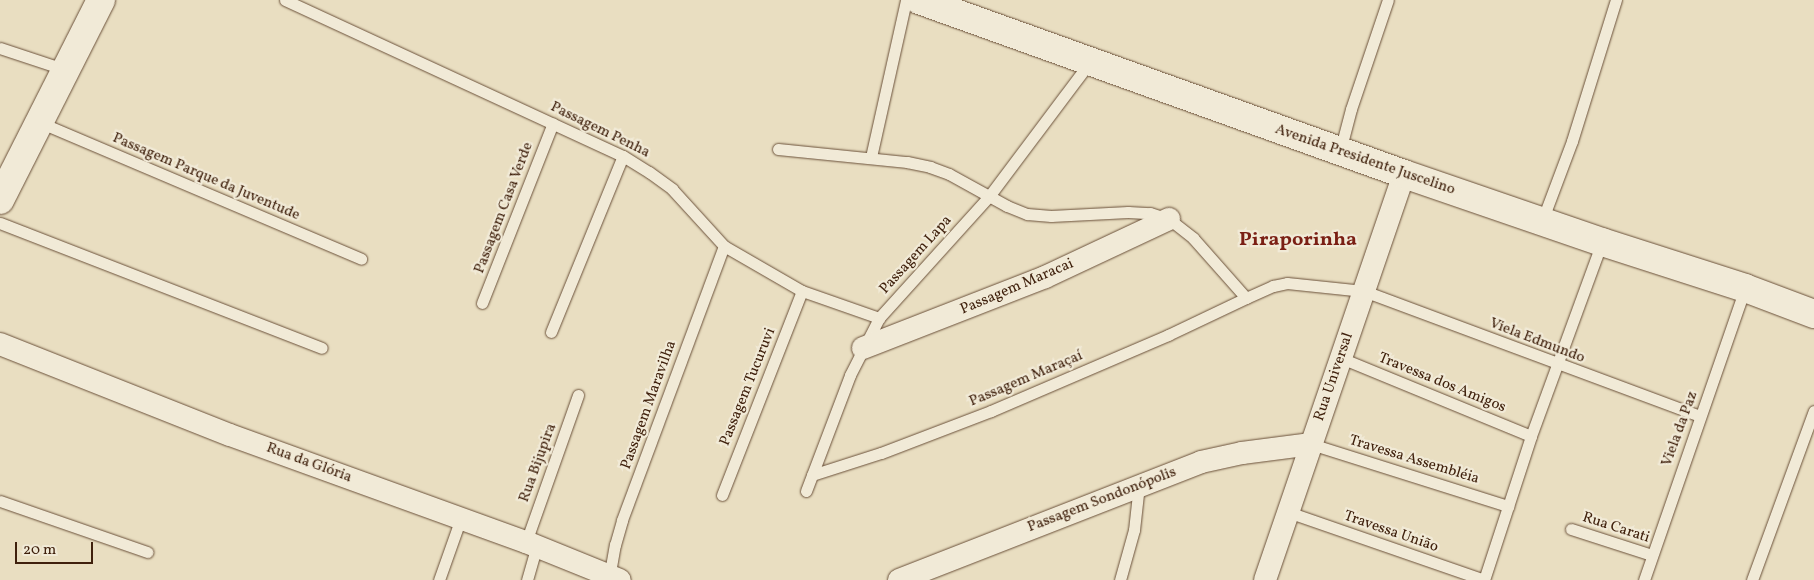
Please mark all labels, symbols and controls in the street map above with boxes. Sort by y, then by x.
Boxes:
street label: Passagem Penha [547,98,653,162]
street label: Avenida Presidente Juscelino [1273,121,1457,199]
street label: Passagem Parque da Juventude [110,129,302,225]
street label: Passagem Casa Verde [471,140,537,276]
street label: Passagem Lapa [876,212,956,298]
district label: Piraporinha [1239,228,1357,252]
street label: Passagem Maracai [958,255,1076,319]
street label: Viela Edmundo [1487,315,1587,367]
street label: Passagem Tucuruvi [716,325,780,449]
street label: Rua Universal [1310,330,1358,424]
street label: Passagem Maravilha [617,338,681,472]
street label: Passagem Maraçaí [967,347,1085,411]
street label: Travessa dos Amigos [1376,349,1508,417]
street label: Viela da Paz [1658,389,1702,469]
street label: Rua Bijupira [515,421,561,505]
street label: Travessa Assembléia [1347,432,1481,488]
street label: Rua da Glória [264,439,354,487]
street label: Passagem Sondonópolis [1025,463,1179,537]
street label: Travessa União [1341,507,1441,557]
street label: Rua Carati [1580,509,1652,547]
scale bar [18,532,95,564]
text: 20 m [23,540,56,561]

